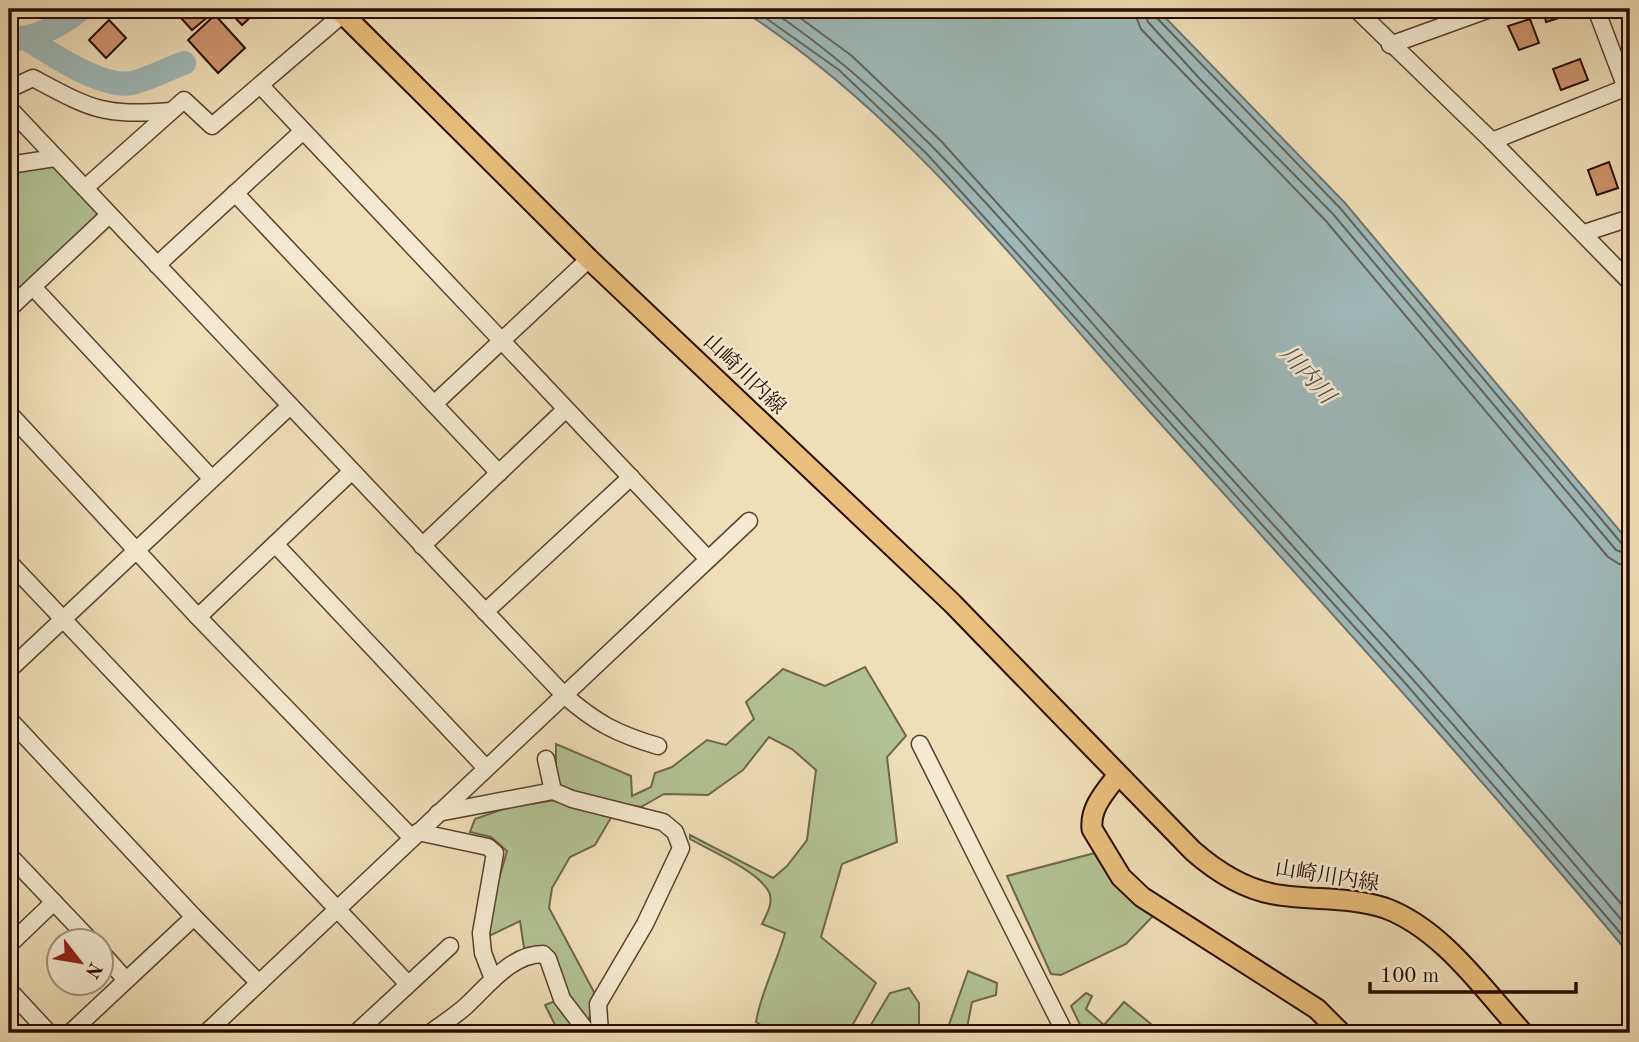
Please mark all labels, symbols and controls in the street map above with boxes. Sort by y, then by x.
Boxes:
street label: 山崎川内線 [699,330,790,419]
water label: 川内川 [1275,340,1342,411]
street label: 山崎川内線 [1274,856,1381,896]
north arrow [46,926,116,996]
scale bar [1370,951,1576,995]
text: N [80,958,104,981]
text: 100 m [1380,966,1439,987]

